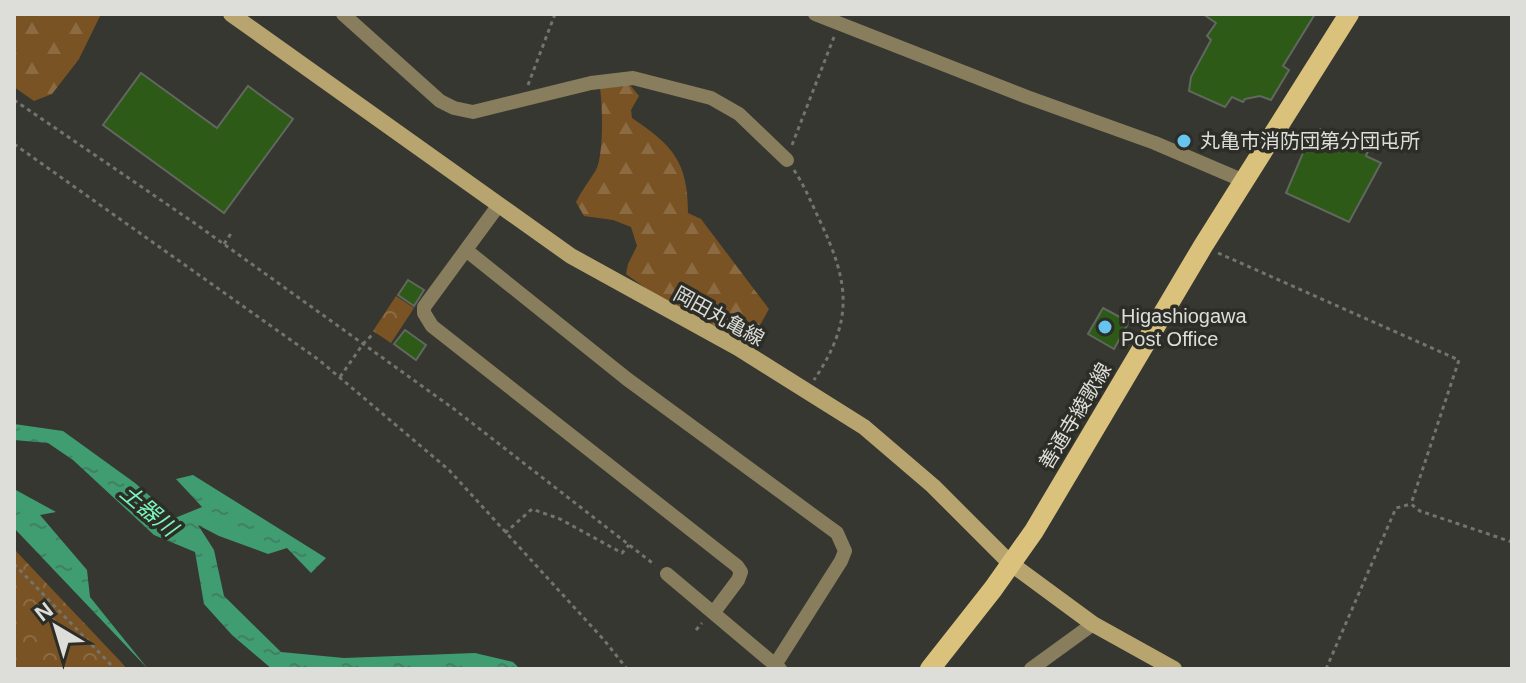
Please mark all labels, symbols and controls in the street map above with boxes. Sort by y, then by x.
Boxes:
place label: 丸亀市消防団第分団屯所 [1200,130,1420,152]
marker: 丸亀市消防団第分団屯所 [1175,132,1193,150]
street label: 岡田丸亀線 [670,282,768,350]
place label: Higashiogawa Post Office [1121,305,1248,350]
marker: Higashiogawa Post Office [1096,318,1114,336]
street label: 善通寺綾歌線 [1035,359,1115,473]
water label: 土器川 [115,480,184,542]
north arrow [16,587,96,667]
text: N [30,597,58,626]

